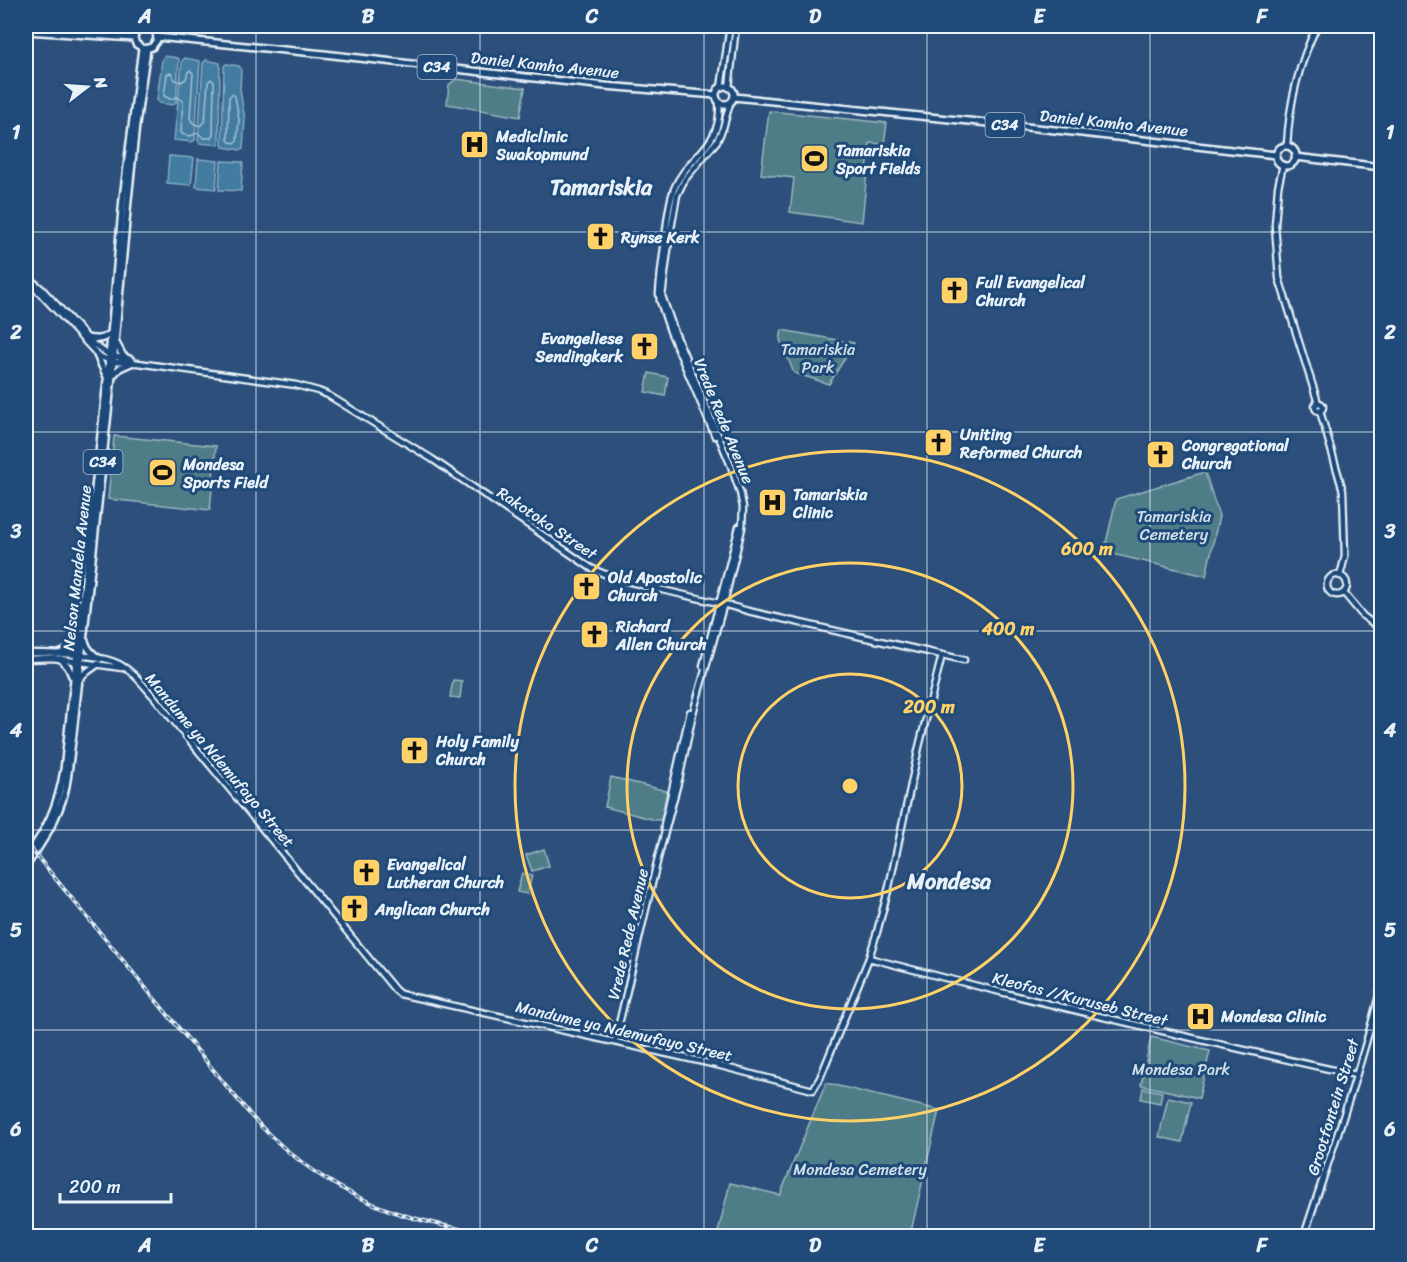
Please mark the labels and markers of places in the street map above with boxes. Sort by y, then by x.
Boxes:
place label: Mediclinic Swakopmund [495,122,590,169]
hospital icon: Mediclinic Swakopmund [459,129,491,161]
place label: Tamariskia Sport Fields [835,136,921,183]
sports icon: Tamariskia Sport Fields [799,143,831,175]
church icon: Rynse Kerk [584,221,616,253]
place label: Rynse Kerk [620,223,700,252]
place label: Full Evangelical Church [975,268,1086,315]
church icon: Full Evangelical Church [939,275,971,307]
place label: Evangeliese Sendingkerk [534,324,624,371]
church icon: Evangeliese Sendingkerk [628,331,660,363]
place label: Uniting Reformed Church [959,420,1083,467]
church icon: Uniting Reformed Church [923,427,955,459]
place label: Congregational Church [1181,431,1290,478]
church icon: Congregational Church [1145,438,1177,470]
place label: Mondesa Sports Field [182,450,270,497]
sports icon: Mondesa Sports Field [146,457,178,489]
place label: Tamariskia Clinic [792,480,868,527]
hospital icon: Tamariskia Clinic [756,487,788,519]
place label: Old Apostolic Church [607,563,703,610]
church icon: Old Apostolic Church [571,570,603,602]
place label: Richard Allen Church [615,612,707,659]
church icon: Richard Allen Church [579,619,611,651]
place label: Holy Family Church [435,727,519,774]
church icon: Holy Family Church [399,734,431,766]
centre of rings [840,776,860,796]
place label: Evangelical Lutheran Church [387,850,504,897]
church icon: Evangelical Lutheran Church [350,857,382,889]
church icon: Anglican Church [338,893,370,925]
place label: Anglican Church [374,895,490,924]
hospital icon: Mondesa Clinic [1184,1000,1216,1032]
place label: Mondesa Clinic [1220,1002,1327,1031]

